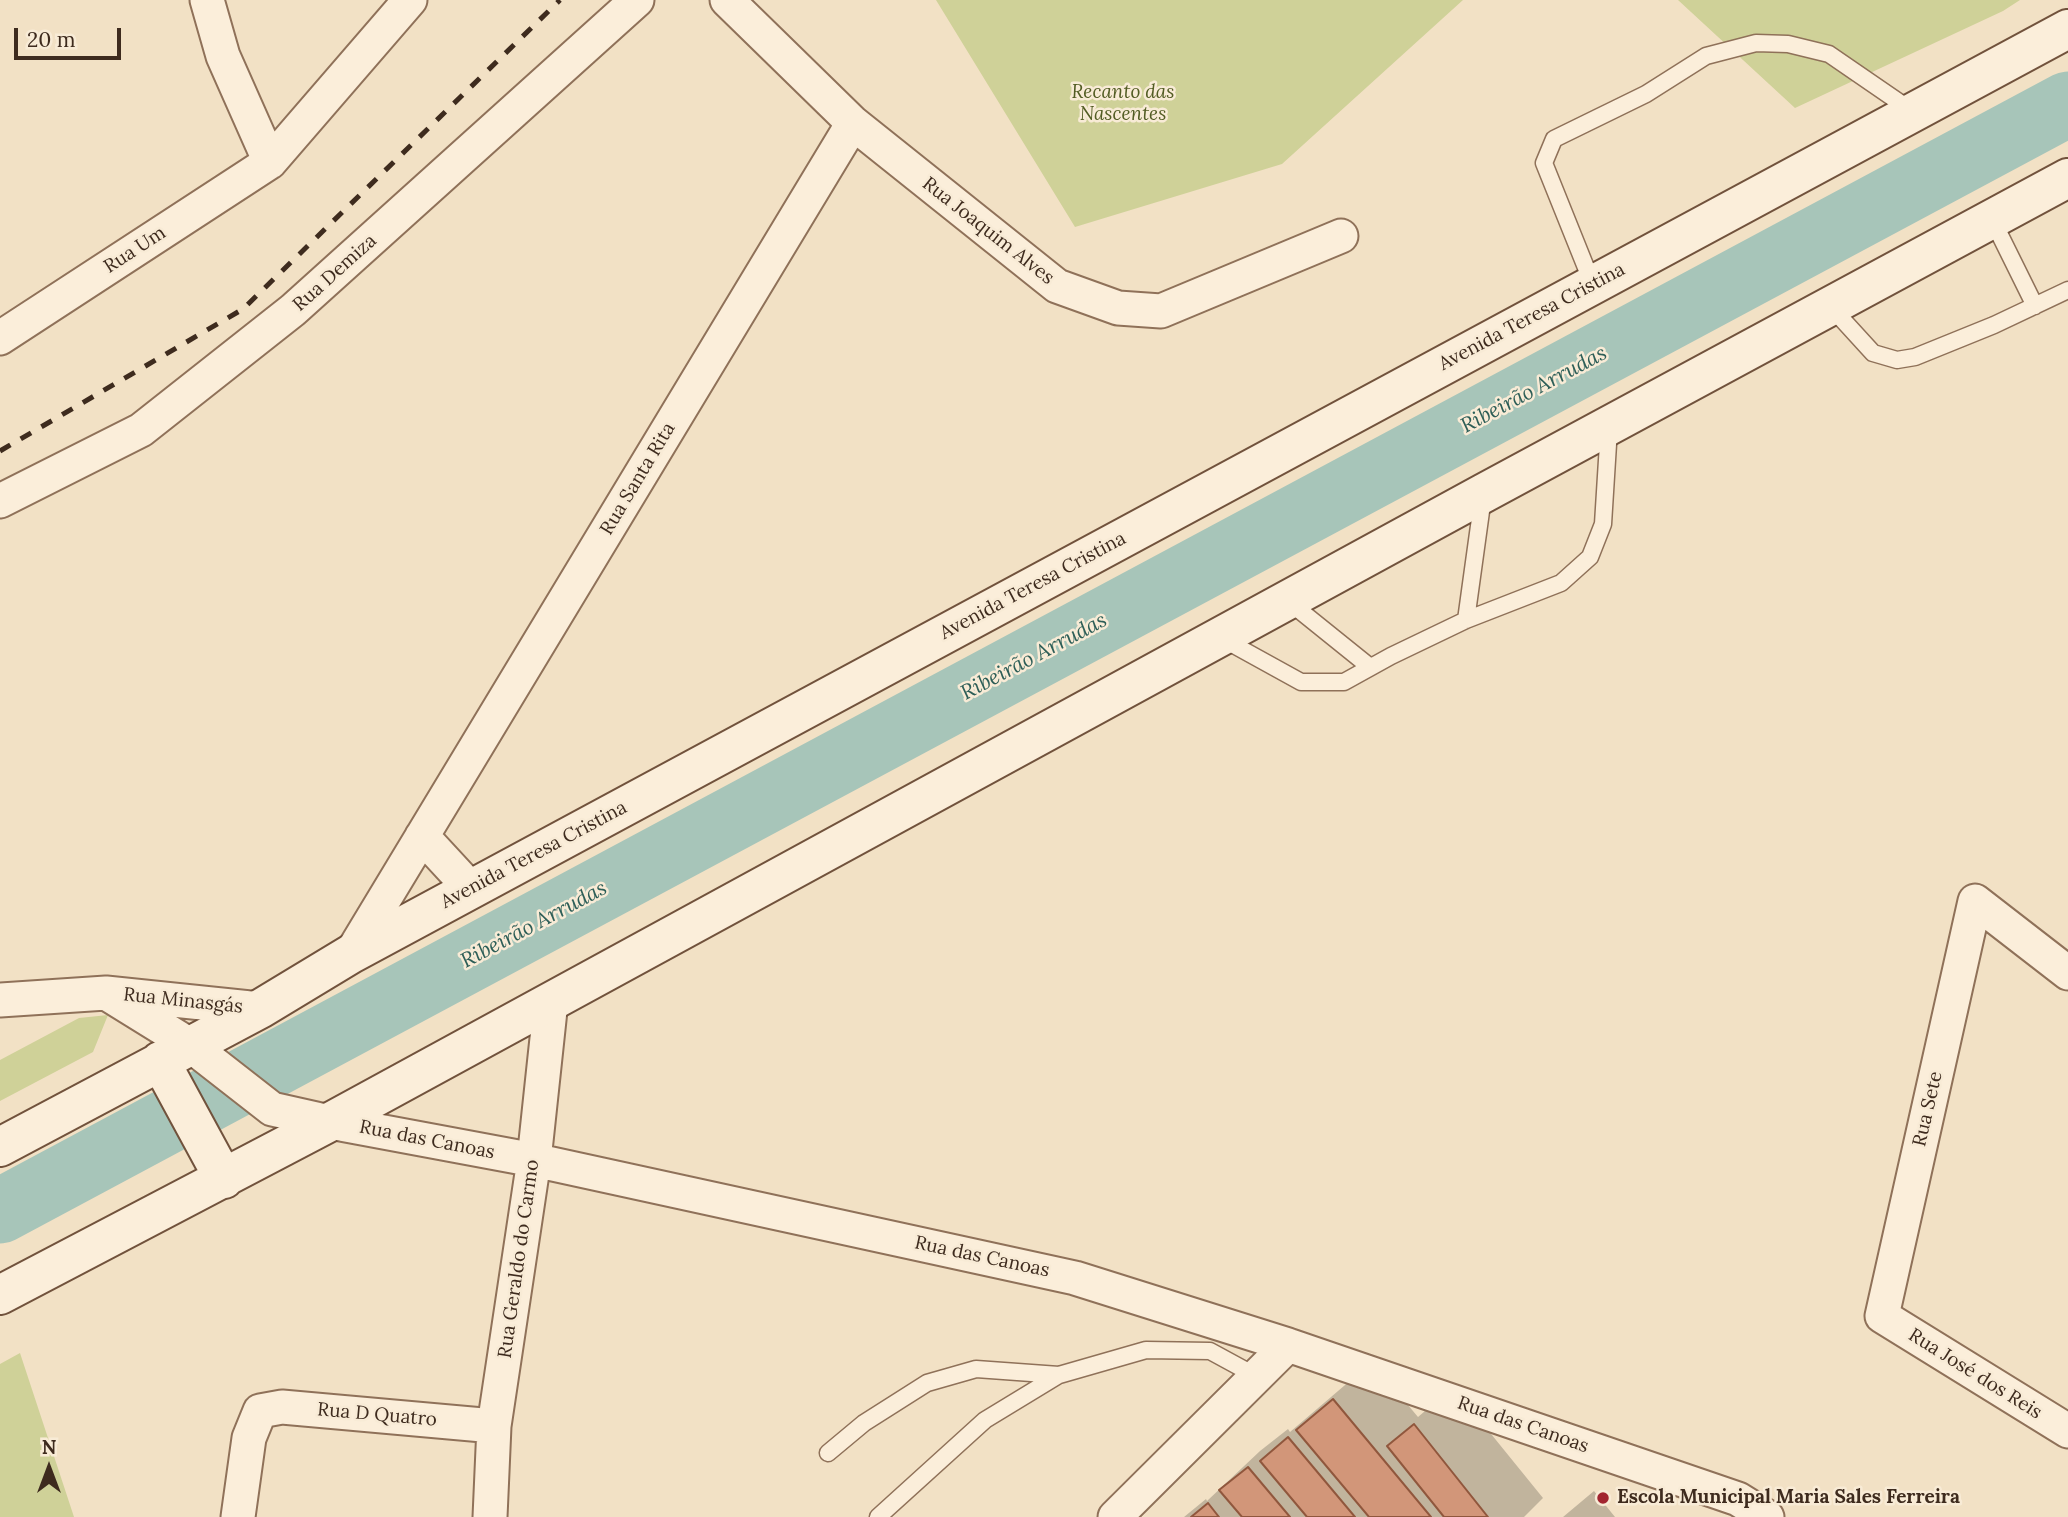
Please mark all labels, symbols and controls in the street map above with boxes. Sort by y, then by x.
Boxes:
scale bar [18,14,124,58]
text: 20 m [27,26,76,53]
park label: Recanto das Nascentes [1072,82,1174,126]
street label: Rua Joaquim Alves [918,172,1058,290]
street label: Rua Um [100,222,170,278]
street label: Rua Demiza [289,230,381,316]
street label: Avenida Teresa Cristina [1435,258,1629,376]
water label: Ribeirão Arrudas [1457,341,1611,439]
street label: Rua Santa Rita [596,419,680,539]
street label: Avenida Teresa Cristina [936,527,1130,645]
water label: Ribeirão Arrudas [957,608,1111,706]
street label: Avenida Teresa Cristina [437,796,631,914]
water label: Ribeirão Arrudas [457,876,611,974]
street label: Rua Minasgás [122,983,244,1019]
street label: Rua Sete [1908,1069,1948,1149]
street label: Rua das Canoas [357,1116,497,1164]
street label: Rua Geraldo do Carmo [494,1158,544,1360]
street label: Rua das Canoas [912,1232,1052,1282]
street label: Rua José dos Reis [1904,1324,2046,1424]
street label: Rua das Canoas [1454,1392,1592,1458]
street label: Rua D Quatro [316,1398,438,1432]
north arrow [14,1433,84,1503]
text: N [42,1435,56,1459]
place label: Escola Municipal Maria Sales Ferreira [1617,1487,1960,1509]
marker: Escola Municipal Maria Sales Ferreira [1595,1490,1611,1506]

